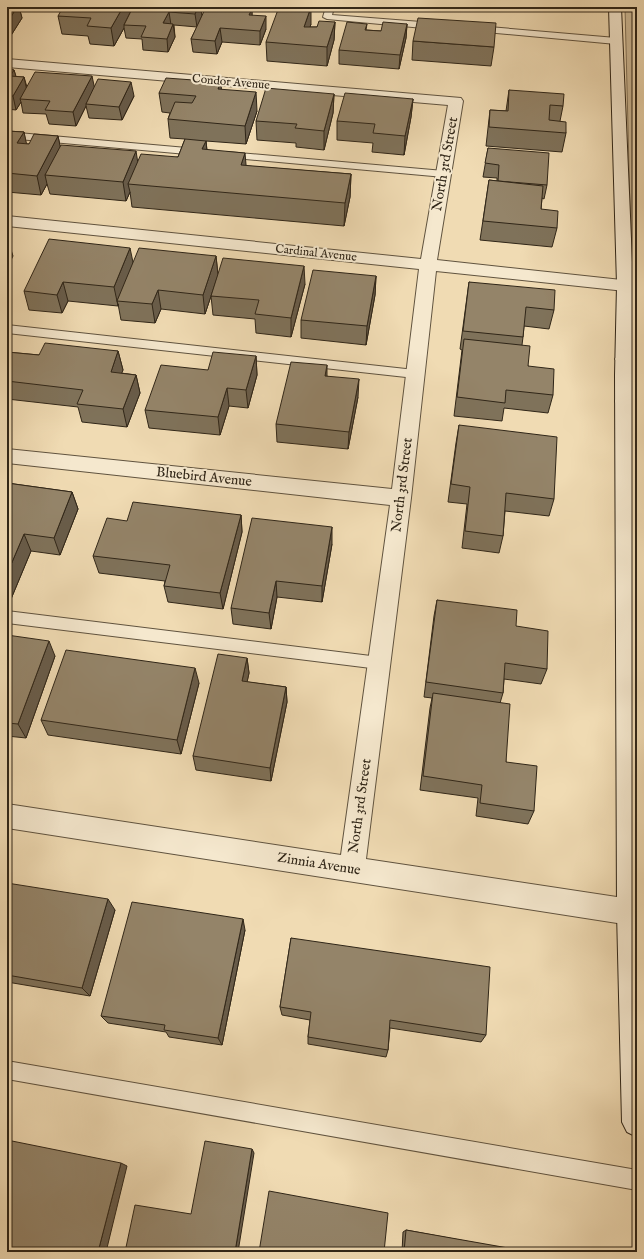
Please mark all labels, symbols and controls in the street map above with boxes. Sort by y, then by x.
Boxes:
street label: Condor Avenue [192,71,271,93]
street label: North 3rd Street [428,115,462,213]
street label: Cardinal Avenue [274,241,358,265]
street label: North 3rd Street [387,436,417,533]
street label: Bluebird Avenue [155,463,253,491]
street label: North 3rd Street [344,757,376,854]
street label: Zinnia Avenue [276,849,363,880]

